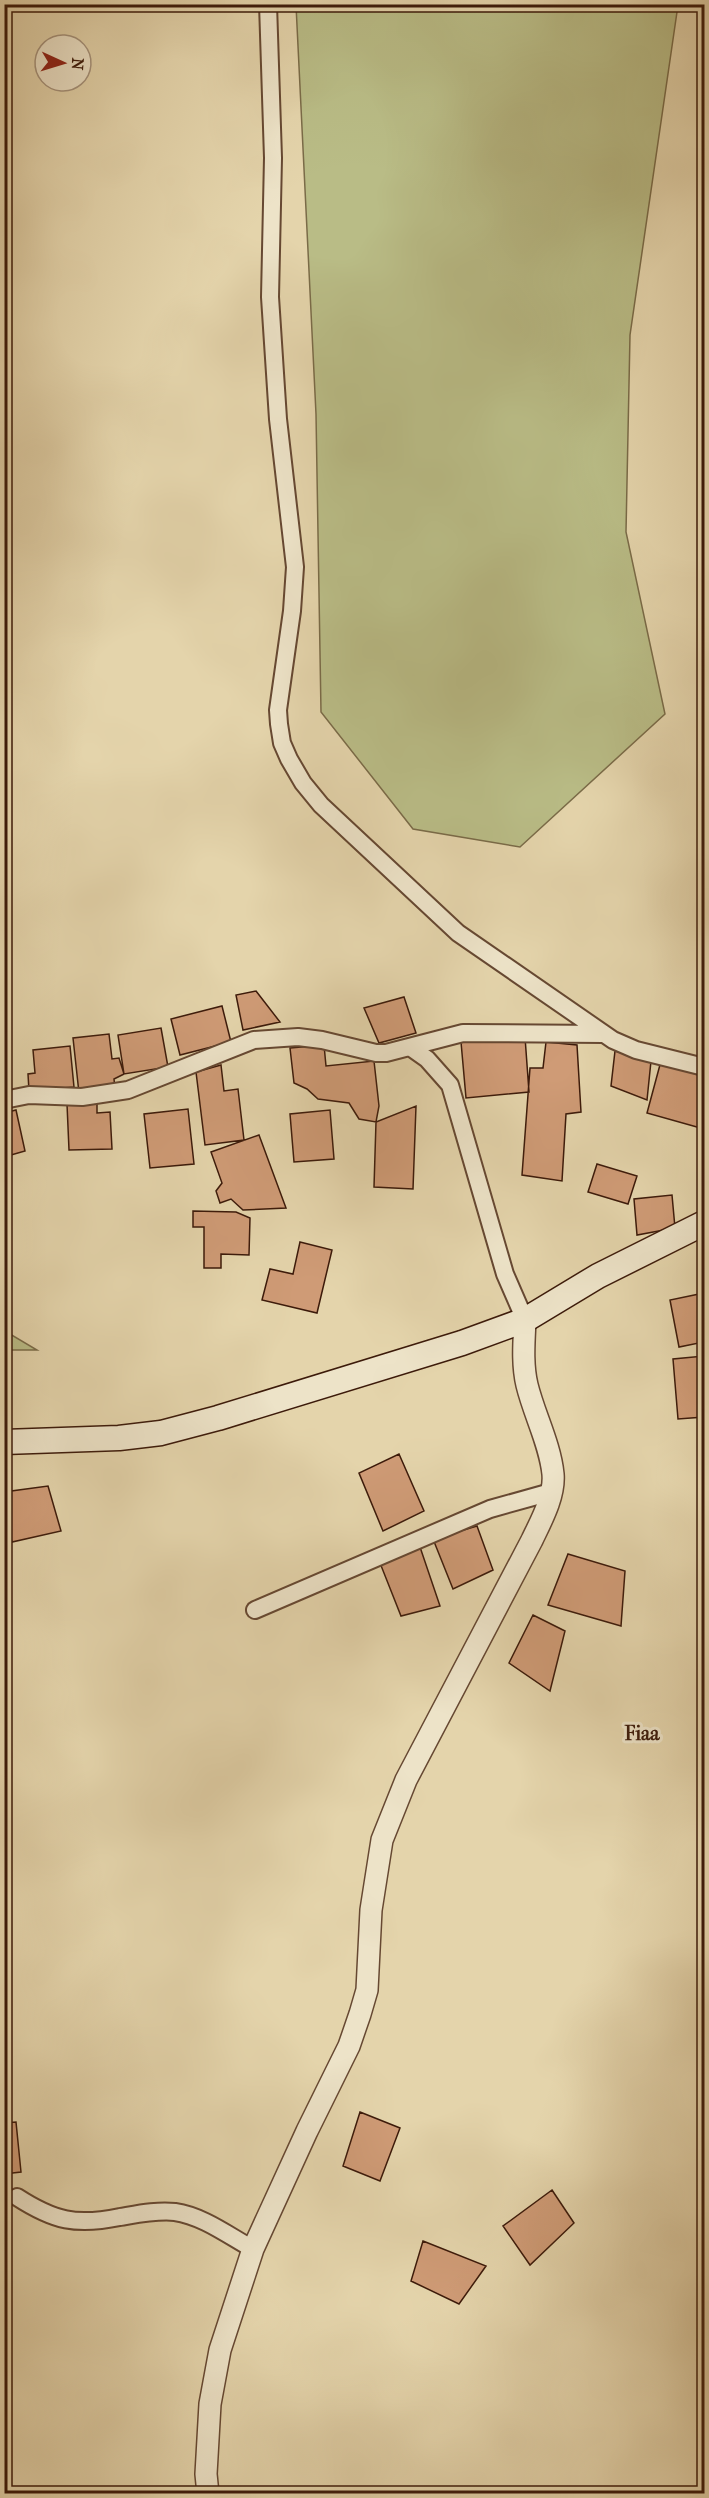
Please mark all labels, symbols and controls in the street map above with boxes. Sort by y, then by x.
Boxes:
north arrow [33,33,93,93]
text: N [68,57,87,72]
district label: Fiaa [623,1722,660,1745]

